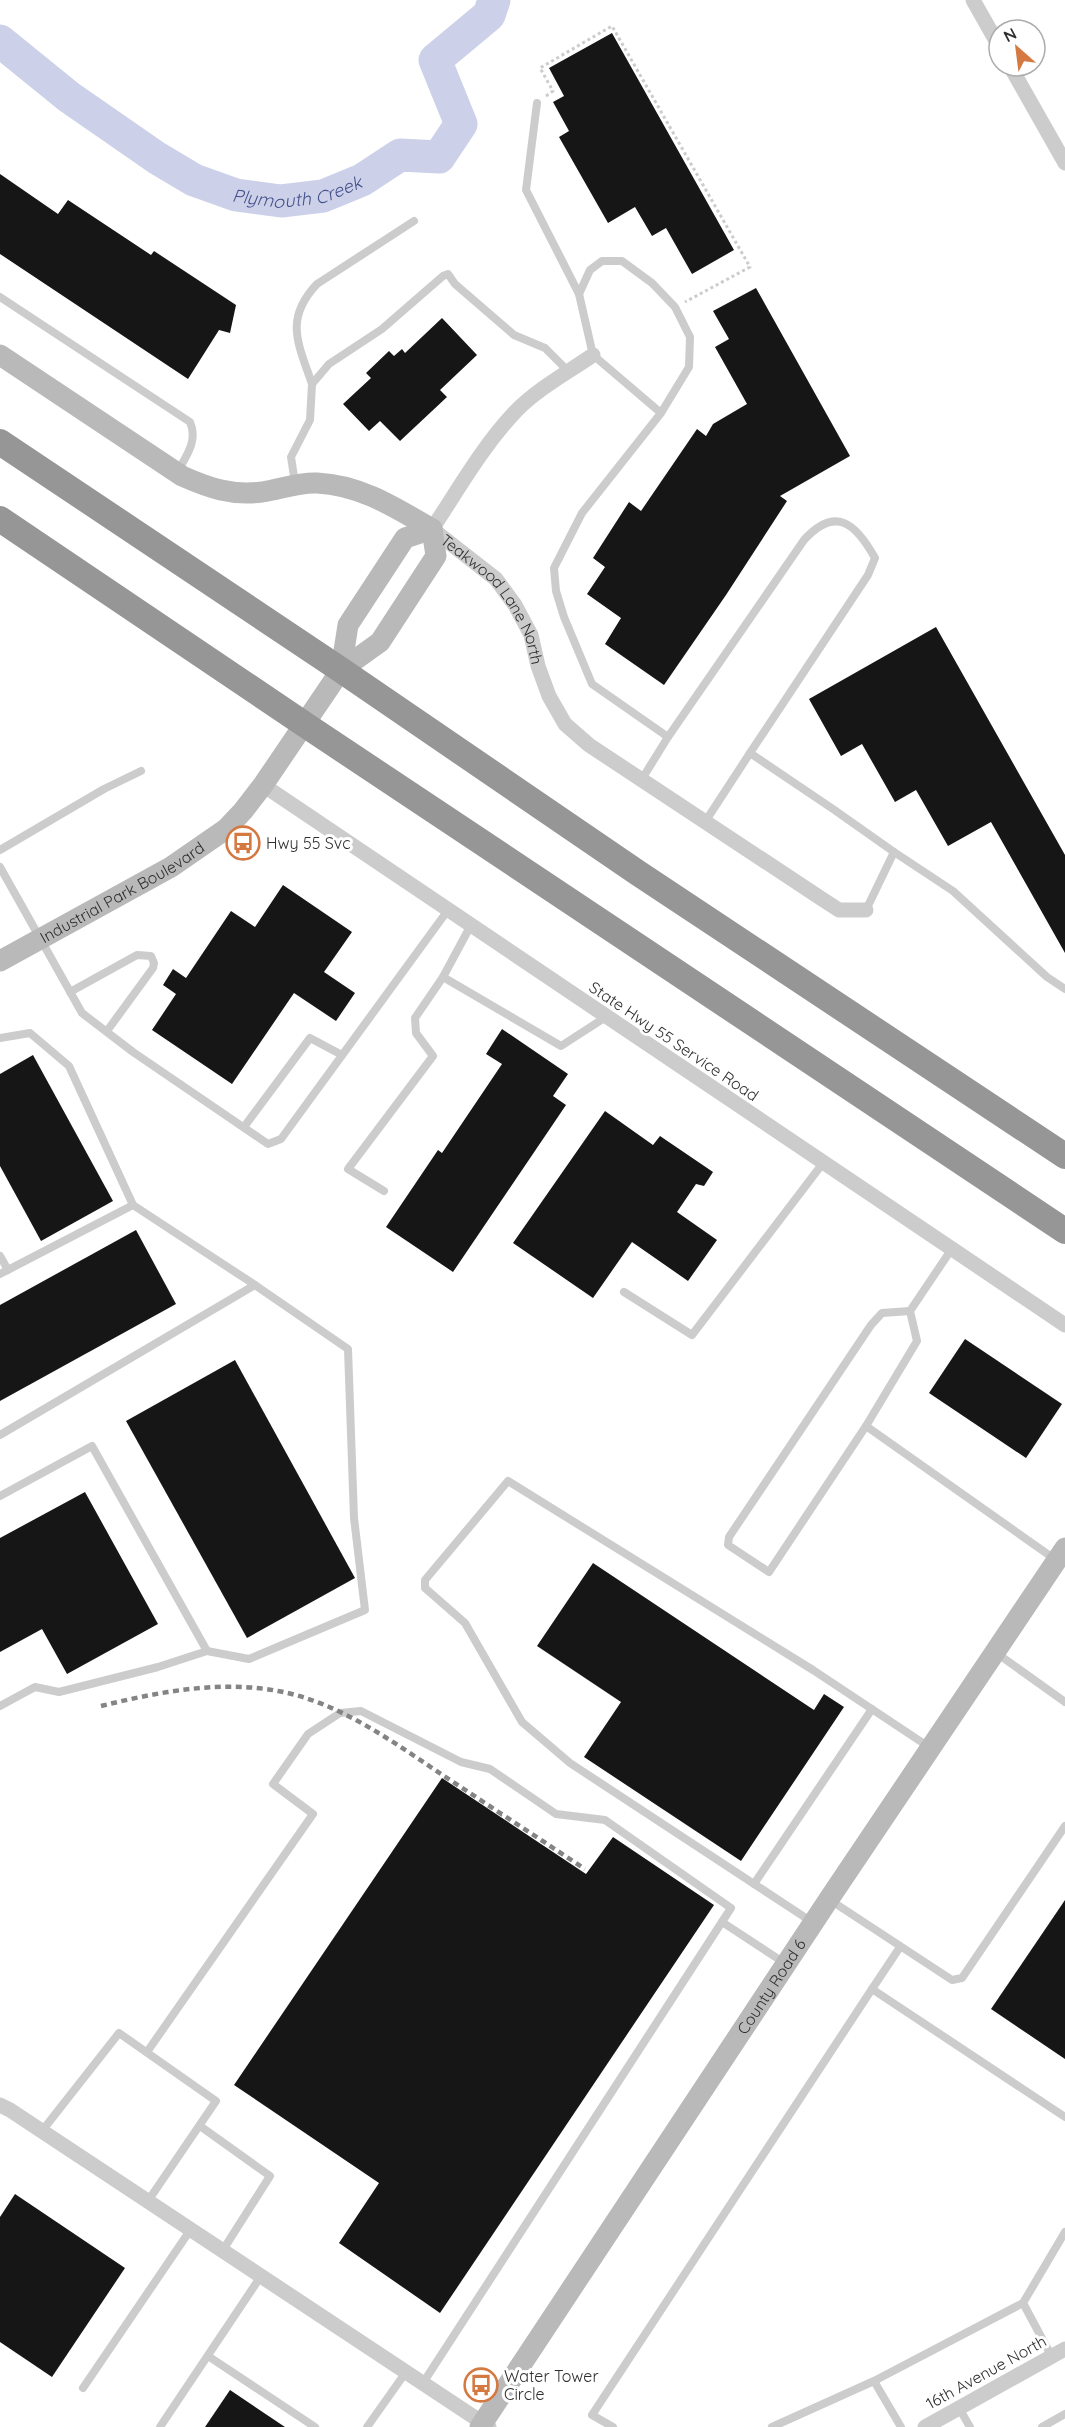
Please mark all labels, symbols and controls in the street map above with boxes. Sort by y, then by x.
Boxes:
north arrow [987,18,1047,78]
text: N [1000,23,1020,46]
water label: Plymouth Creek [231,169,366,213]
street label: Teakwood Lane North [437,530,547,666]
bus stop icon: Hwy 55 Svc [225,825,261,861]
place label: Hwy 55 Svc [266,833,350,853]
street label: Industrial Park Boulevard [36,837,208,947]
street label: State Hwy 55 Service Road [586,977,762,1105]
street label: County Road 6 [732,1935,810,2038]
street label: 16th Avenue North [922,2331,1050,2413]
place label: Water Tower Circle [504,2366,599,2404]
bus stop icon: Water Tower Circle [463,2367,499,2403]

